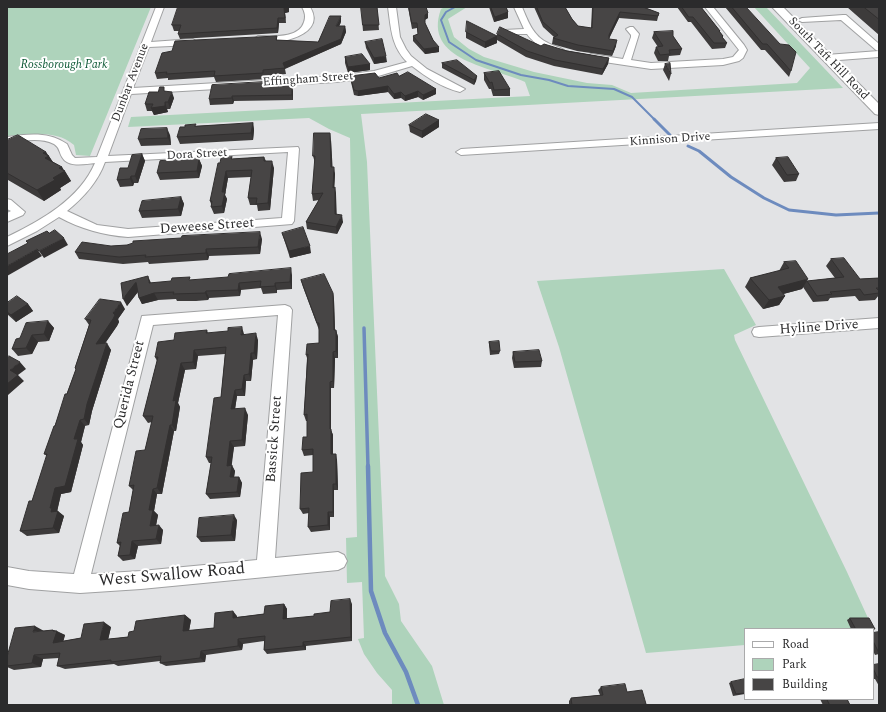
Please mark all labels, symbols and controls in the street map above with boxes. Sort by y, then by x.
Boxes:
street label: South Taft Hill Road [785,15,871,103]
street label: Dunbar Avenue [109,42,153,124]
park label: Rossborough Park [20,59,108,73]
street label: Effingham Street [262,70,354,90]
street label: Kinnison Drive [629,130,711,150]
street label: Dora Street [166,146,228,164]
street label: Deweese Street [159,215,255,239]
street label: Hyline Drive [779,317,859,339]
street label: Querida Street [111,339,149,431]
street label: Bassick Street [264,395,286,483]
street label: West Swallow Road [98,559,246,593]
legend [744,628,874,700]
text: Road [782,635,809,654]
text: Park [782,655,807,674]
text: Building [782,675,828,694]

